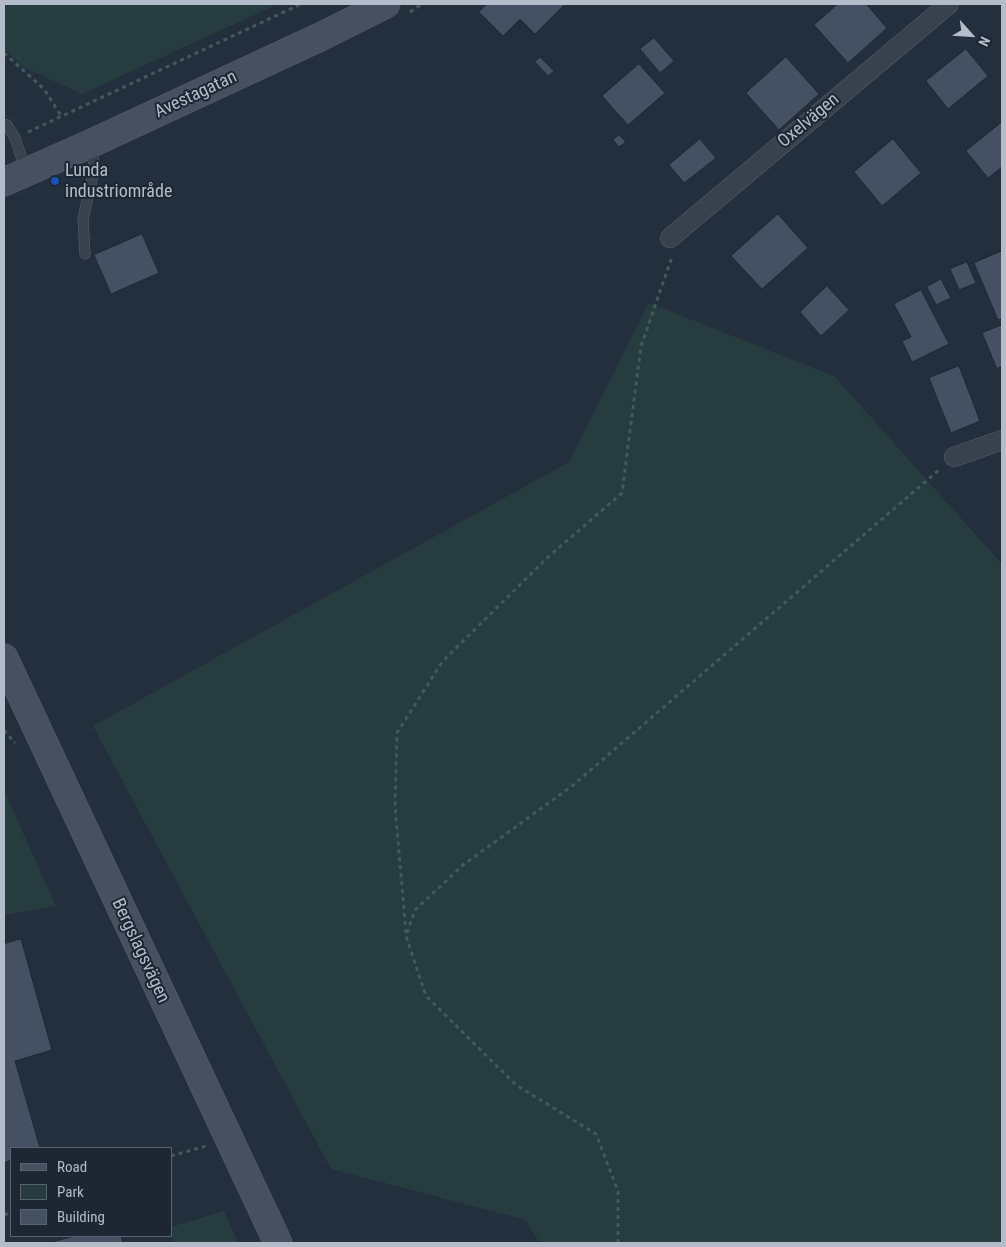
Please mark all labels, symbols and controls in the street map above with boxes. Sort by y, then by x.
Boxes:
north arrow [946,10,996,60]
text: N [975,34,994,49]
street label: Avestagatan [151,67,241,123]
street label: Oxelvägen [774,89,844,153]
place label: Lunda industriområde [65,160,172,202]
marker: Lunda industriområde [49,175,61,187]
street label: Bergslagsvägen [106,895,174,1007]
legend [10,1147,172,1237]
text: Road [57,1158,87,1176]
text: Park [57,1183,84,1201]
text: Building [57,1208,105,1226]

